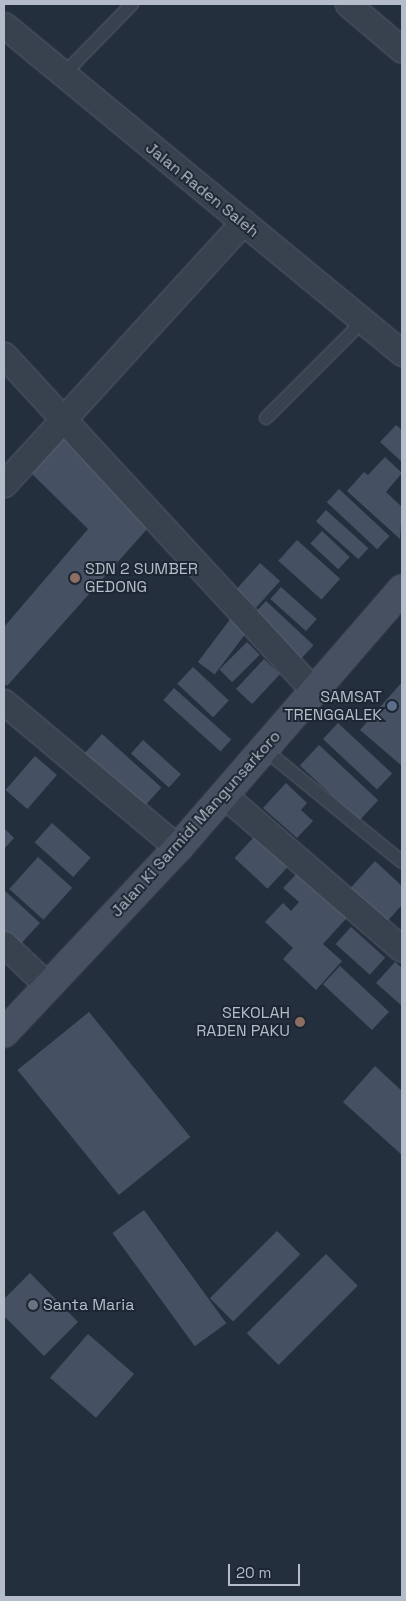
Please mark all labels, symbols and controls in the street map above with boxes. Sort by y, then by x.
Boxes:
street label: Jalan Raden Saleh [141,138,263,242]
place label: SDN 2 SUMBER GEDONG [85,559,198,597]
marker: SDN 2 SUMBER GEDONG [69,572,81,584]
place label: SAMSAT TRENGGALEK [284,687,382,725]
marker: SAMSAT TRENGGALEK [386,700,398,712]
street label: Jalan Ki Sarmidi Mangunsarkoro [107,727,285,921]
place label: SEKOLAH RADEN PAKU [196,1003,290,1041]
marker: SEKOLAH RADEN PAKU [294,1016,306,1028]
place label: Santa Maria [43,1295,134,1315]
marker: Santa Maria [27,1299,39,1311]
scale bar [231,1554,304,1586]
text: 20 m [236,1563,271,1582]

